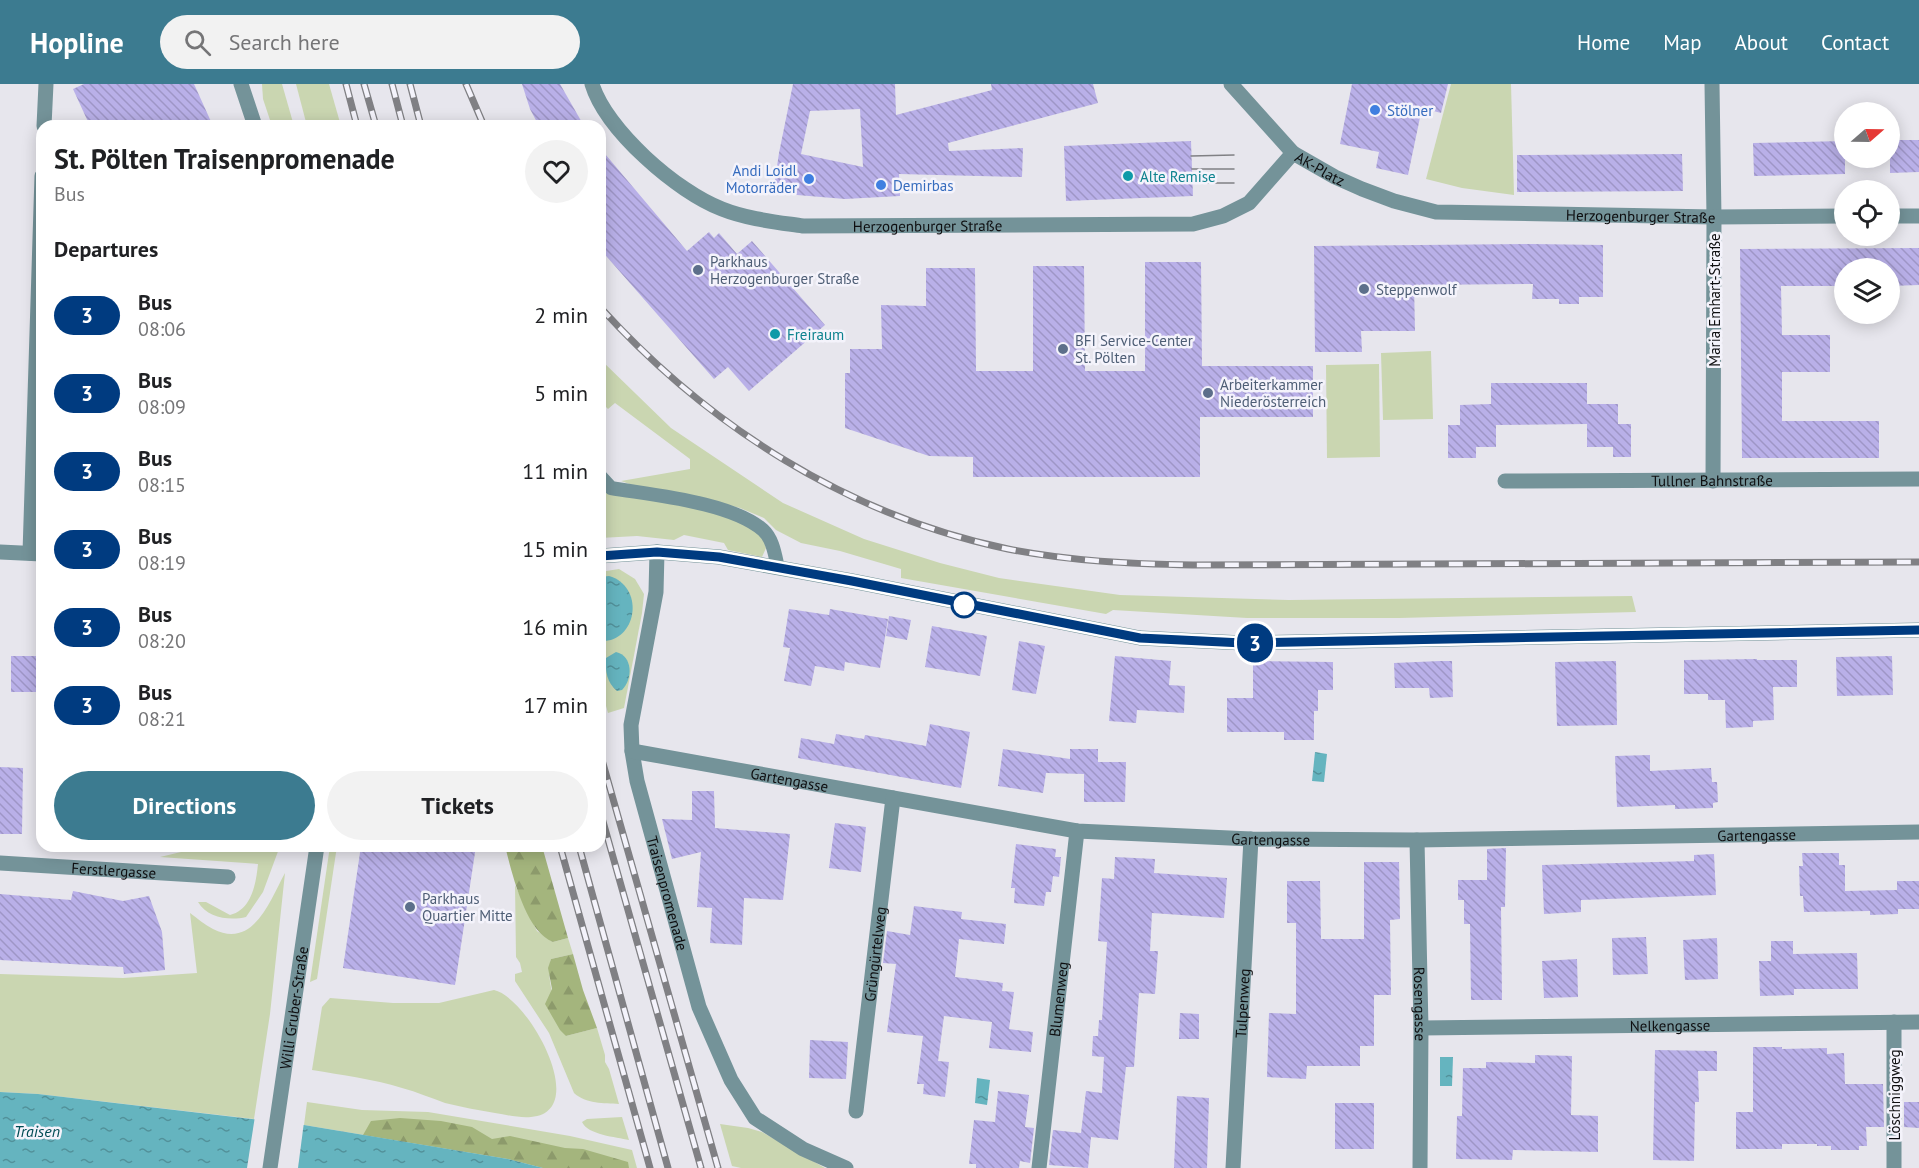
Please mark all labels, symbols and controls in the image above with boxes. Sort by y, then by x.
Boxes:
search box [160,15,580,69]
text: Hopline [30,24,124,61]
icon: search [181,26,214,59]
text: Search here [229,28,340,56]
text: Home [1577,29,1630,56]
text: Map [1663,29,1702,56]
text: About [1735,29,1788,56]
text: Contact [1821,29,1889,56]
place label: Stölner [1387,101,1433,120]
north arrow [1834,102,1900,168]
map controls [1834,102,1900,324]
marker: Stölner [1368,103,1382,117]
text: St. Pölten Traisenpromenade [54,140,395,177]
button: heart [525,140,588,203]
street label: AK-Platz [1292,147,1348,190]
place label: Andi Loidl Motorräder [726,161,798,197]
place label: Alte Remise [1140,167,1216,186]
marker: Alte Remise [1121,169,1135,183]
marker: Andi Loidl Motorräder [802,172,816,186]
place label: Demirbas [893,176,954,195]
marker: Demirbas [874,178,888,192]
button: locate [1834,180,1900,246]
text: Bus [54,181,85,207]
street label: Herzogenburger Straße [1566,205,1716,227]
street label: Herzogenburger Straße [853,215,1002,235]
street label: Maria Emhart-Straße [1705,233,1724,367]
text: Departures [54,235,158,263]
place label: Parkhaus Herzogenburger Straße [710,252,859,288]
button: layers [1834,258,1900,324]
marker: Parkhaus Herzogenburger Straße [691,263,705,277]
place label: Steppenwolf [1376,280,1458,299]
marker: Steppenwolf [1357,282,1371,296]
text: Bus [138,288,172,316]
text: 2 min [534,301,588,329]
text: 3 [81,302,93,329]
text: 08:06 [138,316,186,342]
place label: Freiraum [787,325,844,344]
marker: Freiraum [768,327,782,341]
place label: BFI Service-Center St. Pölten [1075,331,1193,367]
marker: BFI Service-Center St. Pölten [1056,342,1070,356]
text: Bus [138,366,172,394]
place label: Arbeiterkammer Niederösterreich [1220,375,1326,411]
text: 5 min [534,379,588,407]
text: 3 [81,380,93,407]
marker: Arbeiterkammer Niederösterreich [1201,386,1215,400]
text: 08:09 [138,394,186,420]
text: Bus [138,444,172,472]
text: 11 min [522,457,588,485]
text: 3 [81,458,93,485]
street label: Tullner Bahnstraße [1651,470,1773,490]
text: 08:15 [138,472,186,498]
text: Bus [138,522,172,550]
text: 15 min [522,535,588,563]
text: 3 [81,536,93,563]
text: 08:19 [138,550,186,576]
unlabelled marker [951,592,977,618]
text: Bus [138,600,172,628]
text: 16 min [522,613,588,641]
text: 3 [81,614,93,641]
line badge: 3 [1236,624,1274,662]
text: 08:20 [138,628,186,654]
text: 3 [1249,630,1261,657]
text: Bus [138,678,172,706]
text: 17 min [524,691,588,719]
text: 3 [81,692,93,719]
text: 08:21 [138,706,186,732]
street label: Gartengasse [749,763,830,796]
button: Directions [54,771,315,840]
button: Tickets [327,771,588,840]
street label: Gartengasse [1717,824,1796,845]
street label: Gartengasse [1231,829,1310,849]
street label: Traisenpromenade [643,834,693,952]
street label: Ferstlergasse [71,858,157,882]
place label: Parkhaus Quartier Mitte [422,889,513,925]
marker: Parkhaus Quartier Mitte [403,900,417,914]
street label: Grüngürtelweg [859,905,890,1003]
street label: Willi Gruber-Straße [275,945,312,1070]
street label: Blumenweg [1044,960,1072,1038]
street label: Rosengasse [1410,967,1431,1041]
street label: Tulpenweg [1231,968,1253,1039]
street label: Nelkengasse [1629,1015,1710,1035]
street label: Löschniggweg [1885,1050,1904,1140]
water label: Traisen [14,1121,60,1141]

